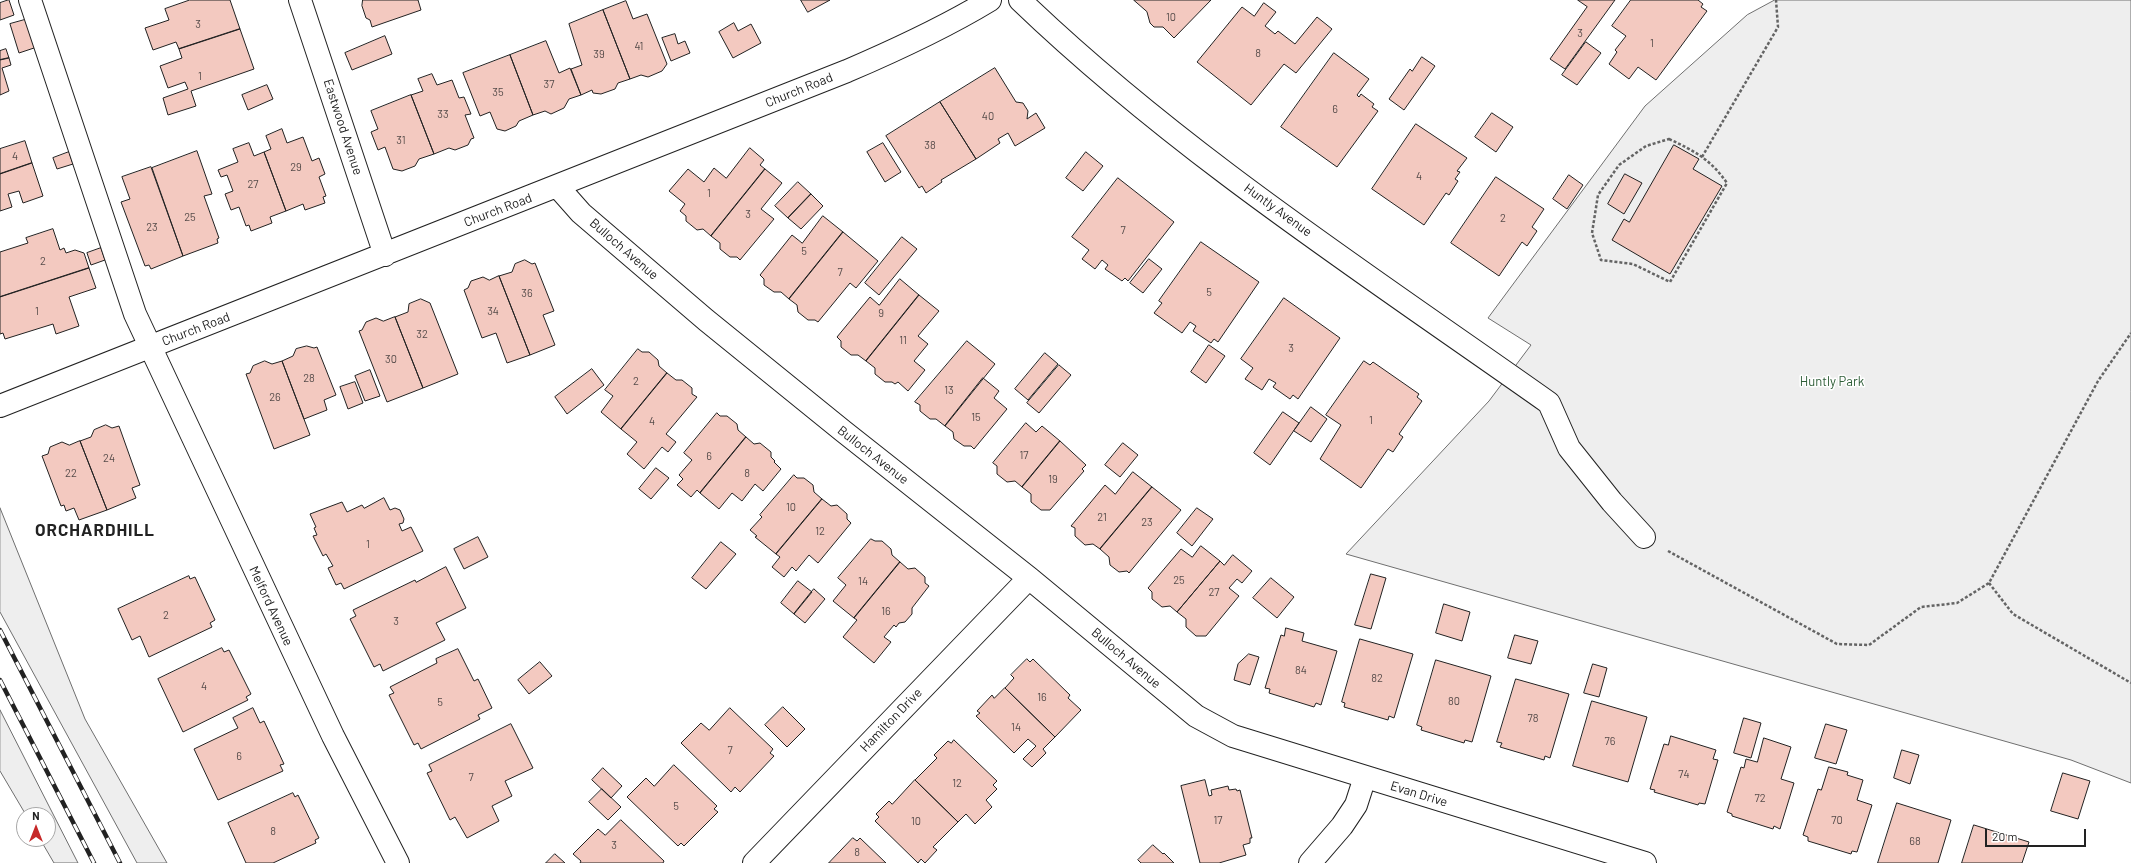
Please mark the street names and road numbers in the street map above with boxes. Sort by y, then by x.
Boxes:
street label: Church Road [763,69,835,111]
street label: Eastwood Avenue [320,77,366,177]
street label: Huntly Avenue [1241,180,1315,240]
street label: Church Road [462,190,534,230]
street label: Bulloch Avenue [587,215,661,283]
street label: Church Road [160,309,232,349]
street label: Bulloch Avenue [834,422,912,488]
street label: Melford Avenue [246,564,296,648]
street label: Bulloch Avenue [1088,624,1164,692]
street label: Hamilton Drive [857,685,925,755]
street label: Evan Drive [1388,778,1450,810]

